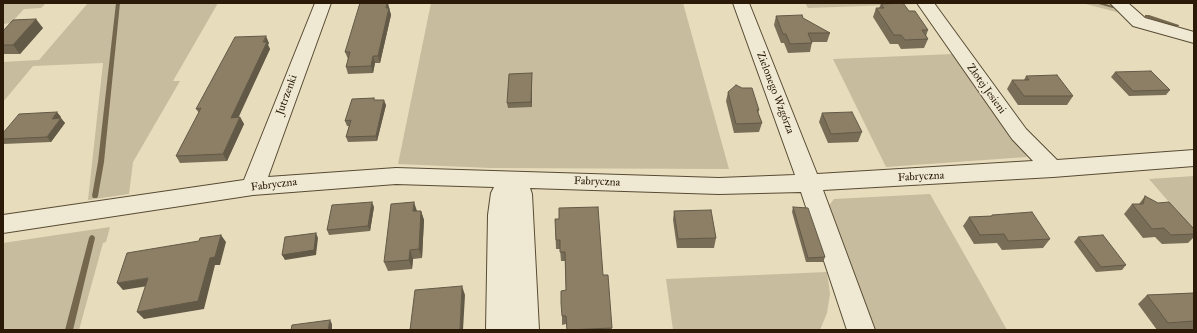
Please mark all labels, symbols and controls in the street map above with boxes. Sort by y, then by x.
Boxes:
street label: Zielonego Wzgórza [753,50,797,136]
street label: Złotej Jesieni [964,62,1008,116]
street label: Jutrzenki [274,73,300,117]
street label: Fabryczna [897,169,945,185]
street label: Fabryczna [574,175,620,189]
street label: Fabryczna [250,176,298,194]

